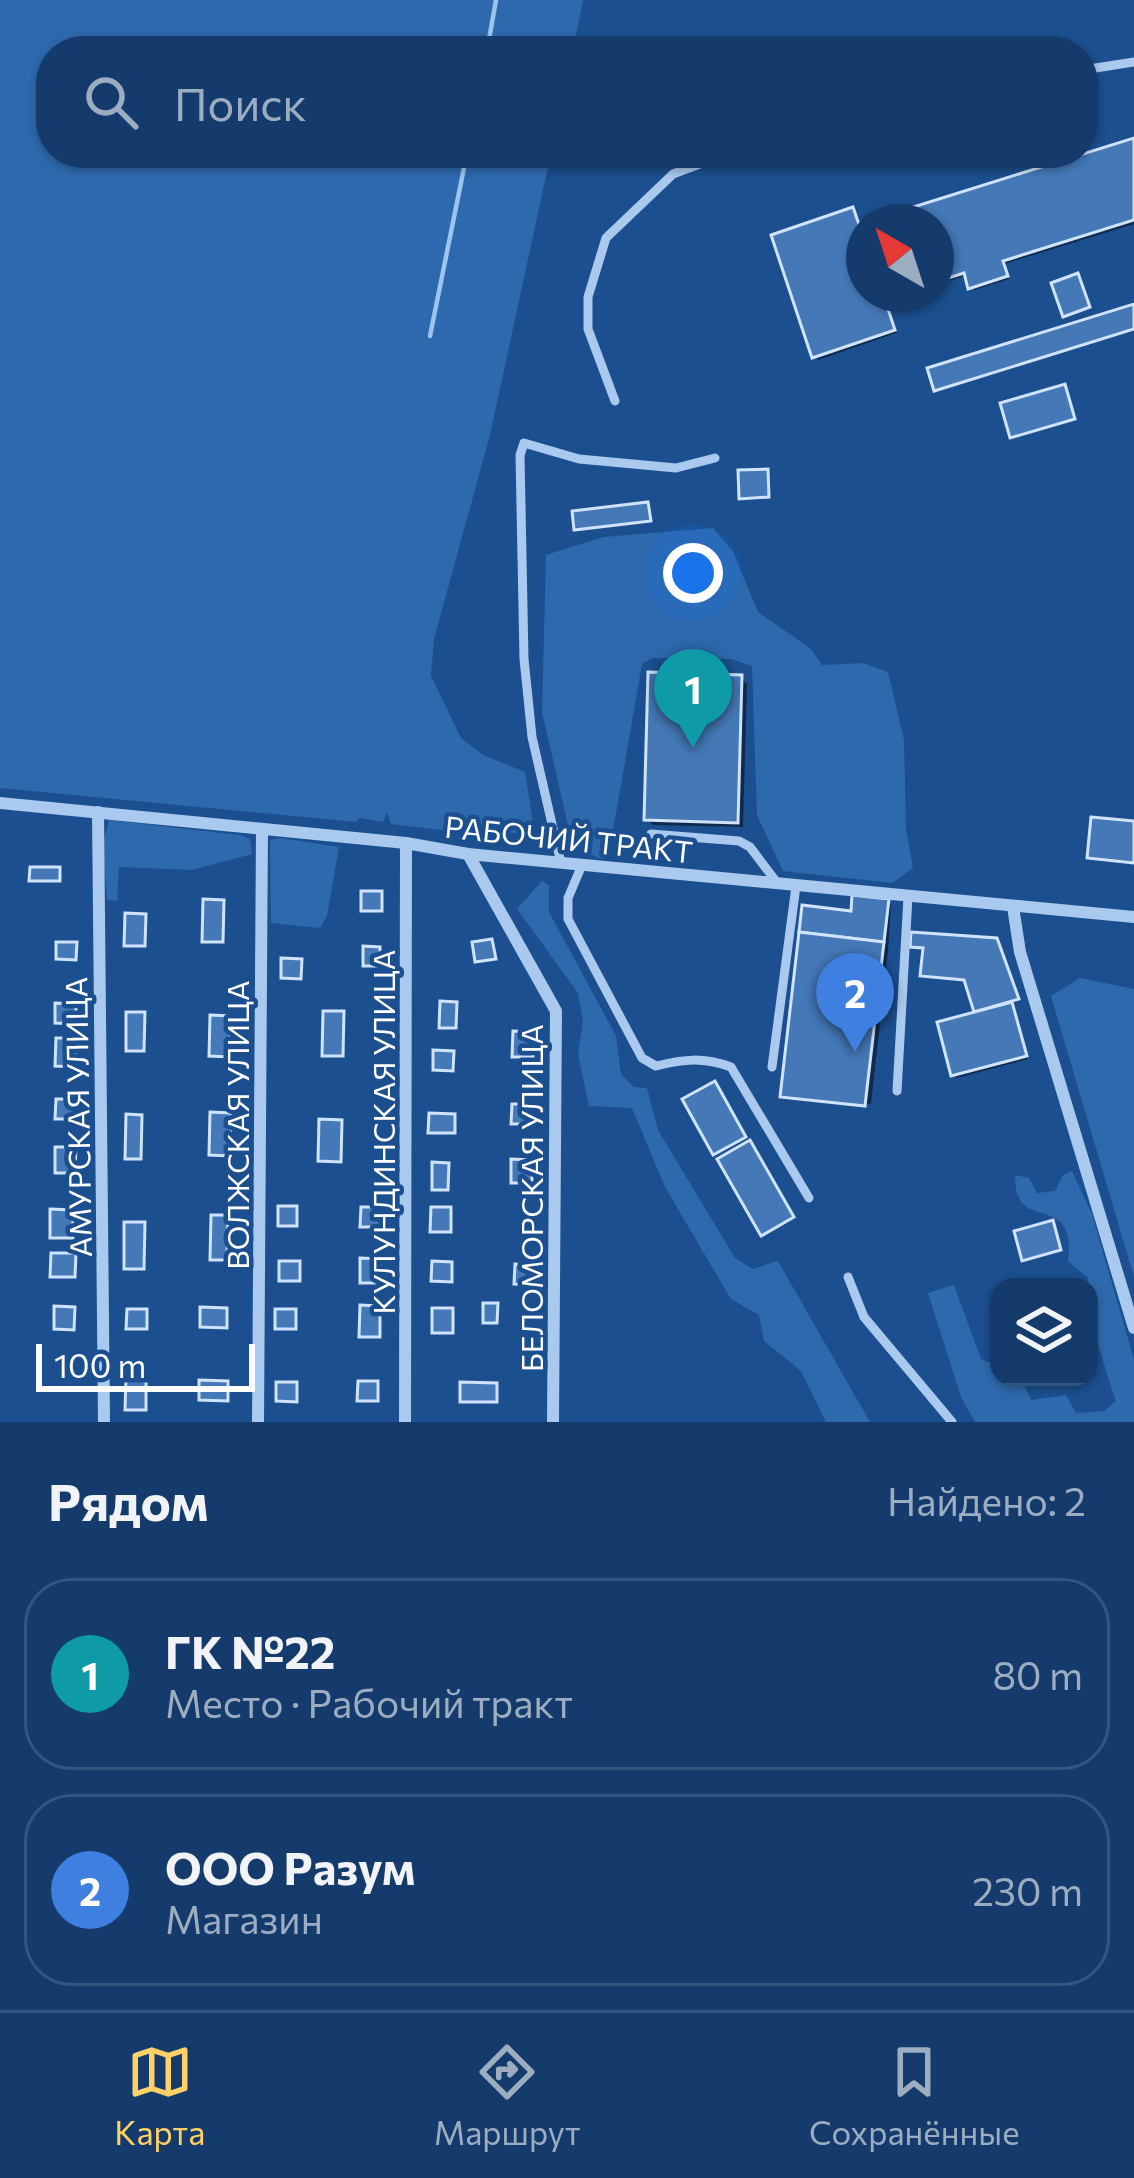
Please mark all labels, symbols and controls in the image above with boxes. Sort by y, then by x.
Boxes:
search box [36,36,1098,168]
icon: search [78,69,144,135]
text: Поиск [174,75,307,130]
north arrow [846,204,954,312]
your location [663,543,723,603]
pin: 1 [654,649,732,748]
street label: РАБОЧИЙ ТРАКТ [443,807,695,869]
street label: КУЛУНДИНСКАЯ УЛИЦА [364,950,401,1315]
pin: 2 [816,953,894,1052]
street label: АМУРСКАЯ УЛИЦА [56,977,98,1257]
street label: ВОЛЖСКАЯ УЛИЦА [218,980,255,1270]
street label: БЕЛОМОРСКАЯ УЛИЦА [512,1024,549,1372]
map controls [990,1278,1098,1386]
button: layers [990,1278,1098,1386]
scale bar [36,1338,255,1391]
text: 100 m [54,1344,146,1385]
text: Рядом [48,1469,209,1532]
text: Найдено: 2 [887,1476,1086,1524]
text: ГК №22 [165,1623,335,1678]
text: 1 [81,1650,99,1698]
text: 80 m [992,1650,1083,1698]
text: Место · Рабочий тракт [165,1678,573,1726]
text: ООО Разум [165,1839,415,1894]
text: 2 [79,1866,101,1914]
text: 230 m [972,1866,1083,1914]
text: Магазин [165,1894,323,1942]
tab: Карта [114,2039,205,2152]
tab: Маршрут [434,2039,580,2152]
tab: Сохранённые [809,2039,1020,2152]

